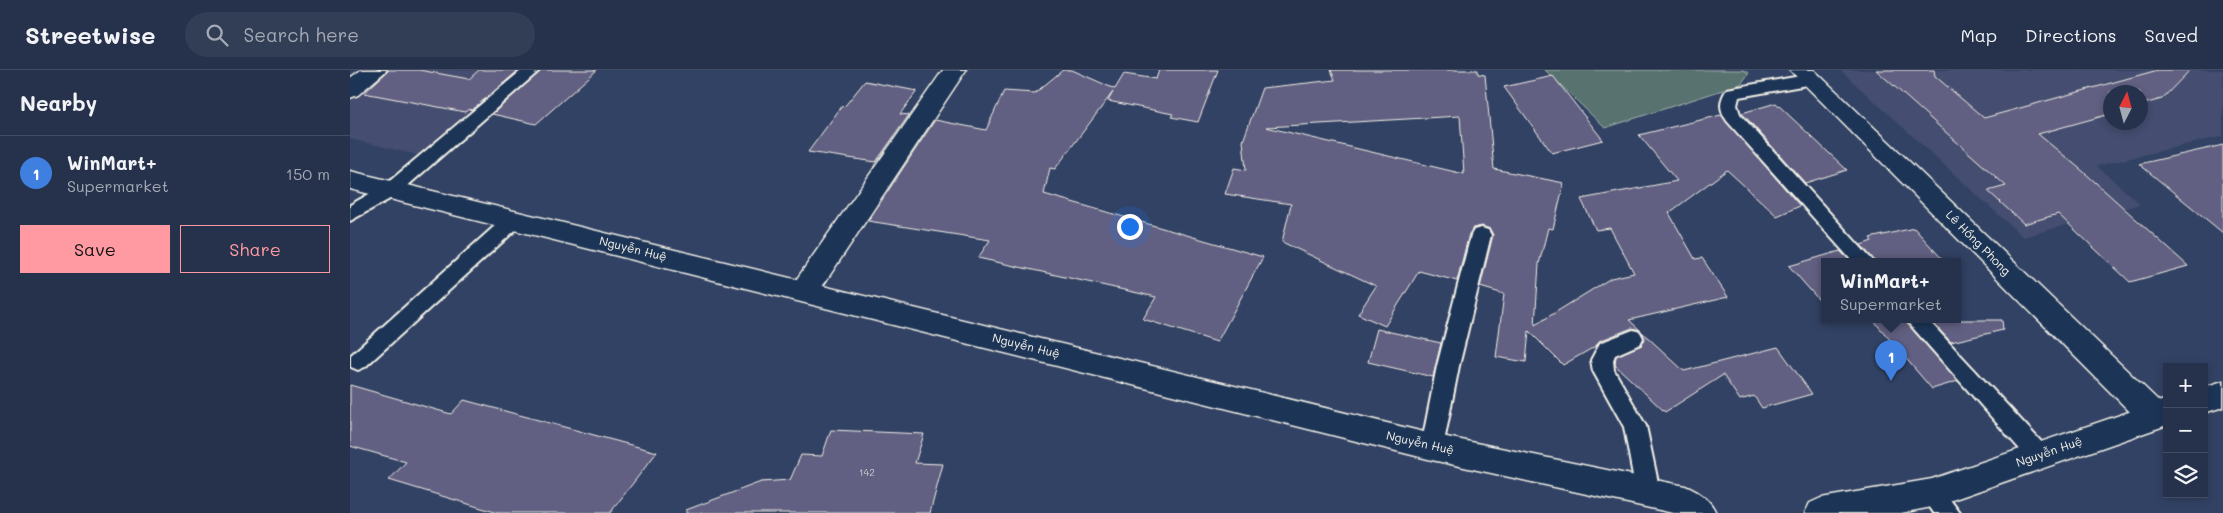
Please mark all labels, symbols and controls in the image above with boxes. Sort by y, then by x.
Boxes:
search box [185,12,535,57]
text: Streetwise [25,19,155,50]
icon: search [203,21,231,49]
text: Search here [243,22,359,47]
text: Map [1960,23,1997,47]
text: Directions [2025,23,2117,47]
text: Saved [2145,23,2198,47]
north arrow [2103,85,2148,130]
text: Nearby [20,89,97,116]
text: WinMart+ [67,150,157,175]
text: 1 [32,163,40,184]
text: 150 m [286,163,330,184]
text: Supermarket [67,175,169,196]
street label: Lê Hồng Phong [1943,206,2015,278]
your location [1117,214,1143,240]
button: Save [20,225,170,273]
button: Share [180,225,330,273]
street label: Nguyễn Huệ [598,232,669,264]
popup [1821,258,1961,323]
text: WinMart+ [1840,268,1930,293]
text: Supermarket [1840,293,1942,314]
street label: Nguyễn Huệ [991,329,1062,361]
pin: 1 [1875,340,1907,381]
map controls [2163,363,2208,498]
button: + [2163,363,2208,408]
button: − [2163,408,2208,453]
street label: Nguyễn Huệ [1385,426,1456,458]
street label: Nguyễn Huệ [2013,432,2084,470]
button: layers [2163,453,2208,498]
house number: 142 [859,465,875,479]

